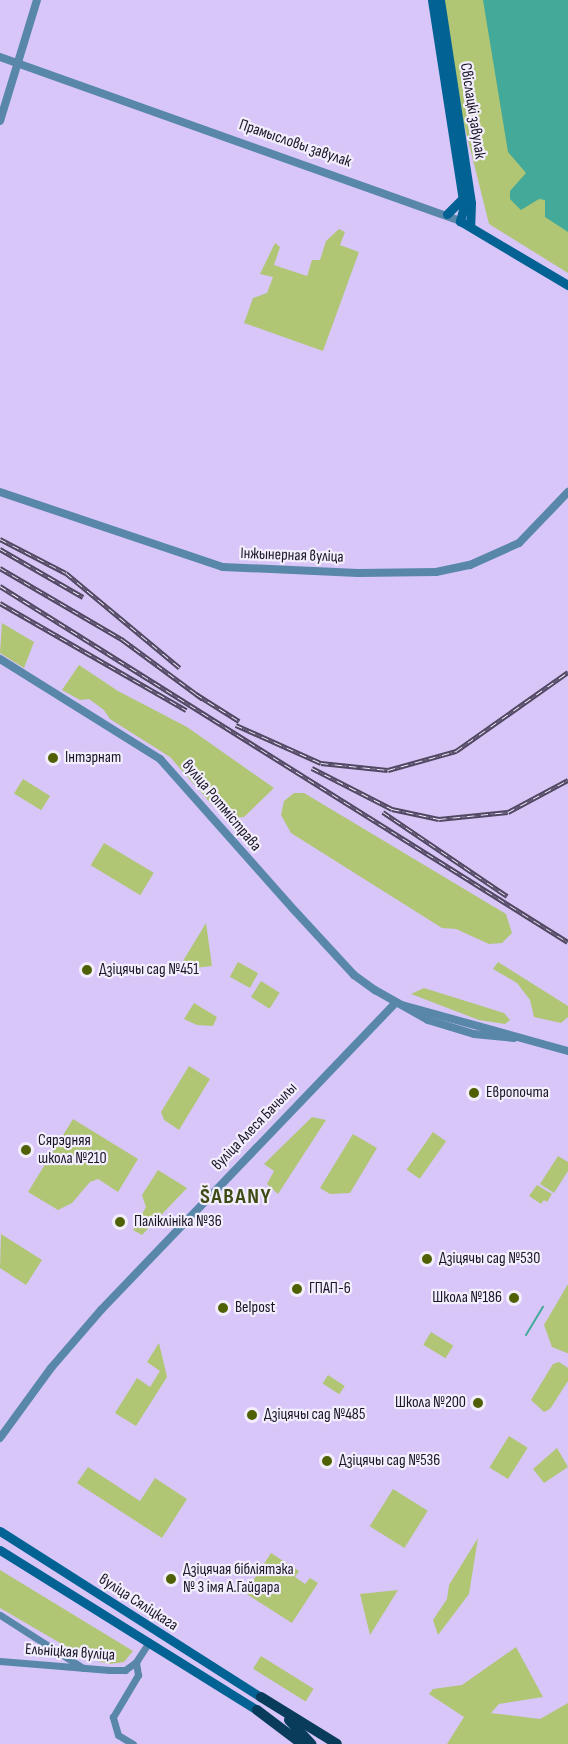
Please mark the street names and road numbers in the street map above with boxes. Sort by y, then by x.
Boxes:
street label: Свіслацкі завулак [455,62,489,160]
street label: Прамысловы завулак [236,116,354,172]
street label: Інжынерная вуліца [240,545,344,567]
street label: вуліца Ротмістрава [177,756,265,856]
street label: вуліца Алеся Бачылы [208,1079,302,1175]
street label: вуліца Сяліцкага [95,1570,181,1636]
street label: Ельніцкая вуліца [24,1640,116,1666]

